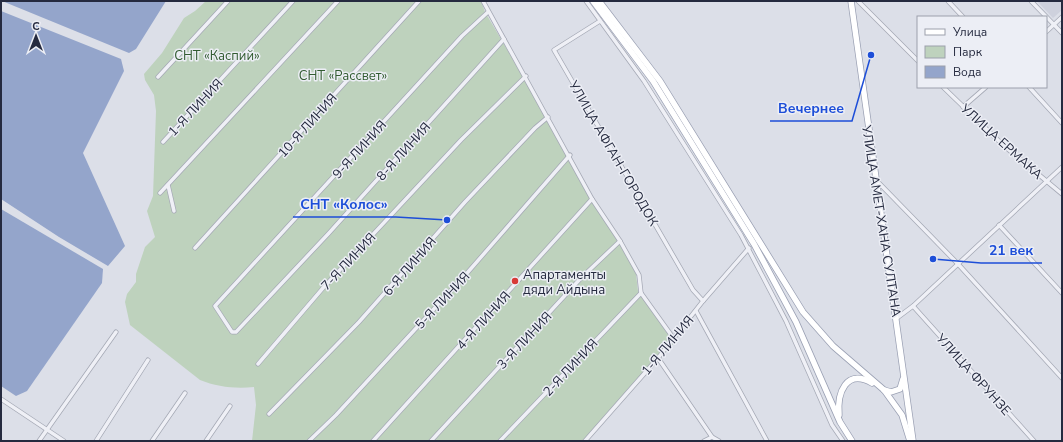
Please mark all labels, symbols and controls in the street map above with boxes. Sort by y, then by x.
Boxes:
north arrow [16,16,56,56]
legend [917,16,1047,88]
text: С [32,19,40,34]
text: Улица [952,24,987,40]
text: Парк [953,44,983,60]
park label: СНТ «Каспий» [174,47,260,65]
text: Вода [953,64,981,80]
park label: СНТ «Рассвет» [299,67,387,85]
street label: 1-Я ЛИНИЯ [164,75,227,140]
street label: УЛИЦА АФГАН-ГОРОДОК [564,77,663,230]
street label: 10-Я ЛИНИЯ [274,90,341,162]
callout: Вечернее [770,95,852,121]
text: Вечернее [778,99,844,118]
street label: УЛИЦА ЕРМАКА [956,99,1047,184]
street label: 9-Я ЛИНИЯ [329,117,391,183]
street label: 8-Я ЛИНИЯ [373,119,435,185]
street label: УЛИЦА АМЕТ-ХАНА СУЛТАНА [857,123,905,319]
callout: СНТ «Колос» [293,191,396,217]
text: СНТ «Колос» [300,195,388,214]
street label: 7-Я ЛИНИЯ [317,229,380,294]
street label: 6-Я ЛИНИЯ [379,233,440,300]
callout: 21 век [981,237,1042,263]
text: 21 век [989,241,1033,260]
place label: Апартаменты дяди Айдына [523,266,606,299]
street label: 5-Я ЛИНИЯ [411,268,474,333]
marker: Апартаменты дяди Айдына [510,276,520,286]
street label: 4-Я ЛИНИЯ [453,288,515,354]
street label: 3-Я ЛИНИЯ [493,308,556,373]
street label: 1-Я ЛИНИЯ [637,312,698,379]
street label: УЛИЦА ФРУНЗЕ [931,329,1015,419]
street label: 2-Я ЛИНИЯ [539,335,602,400]

